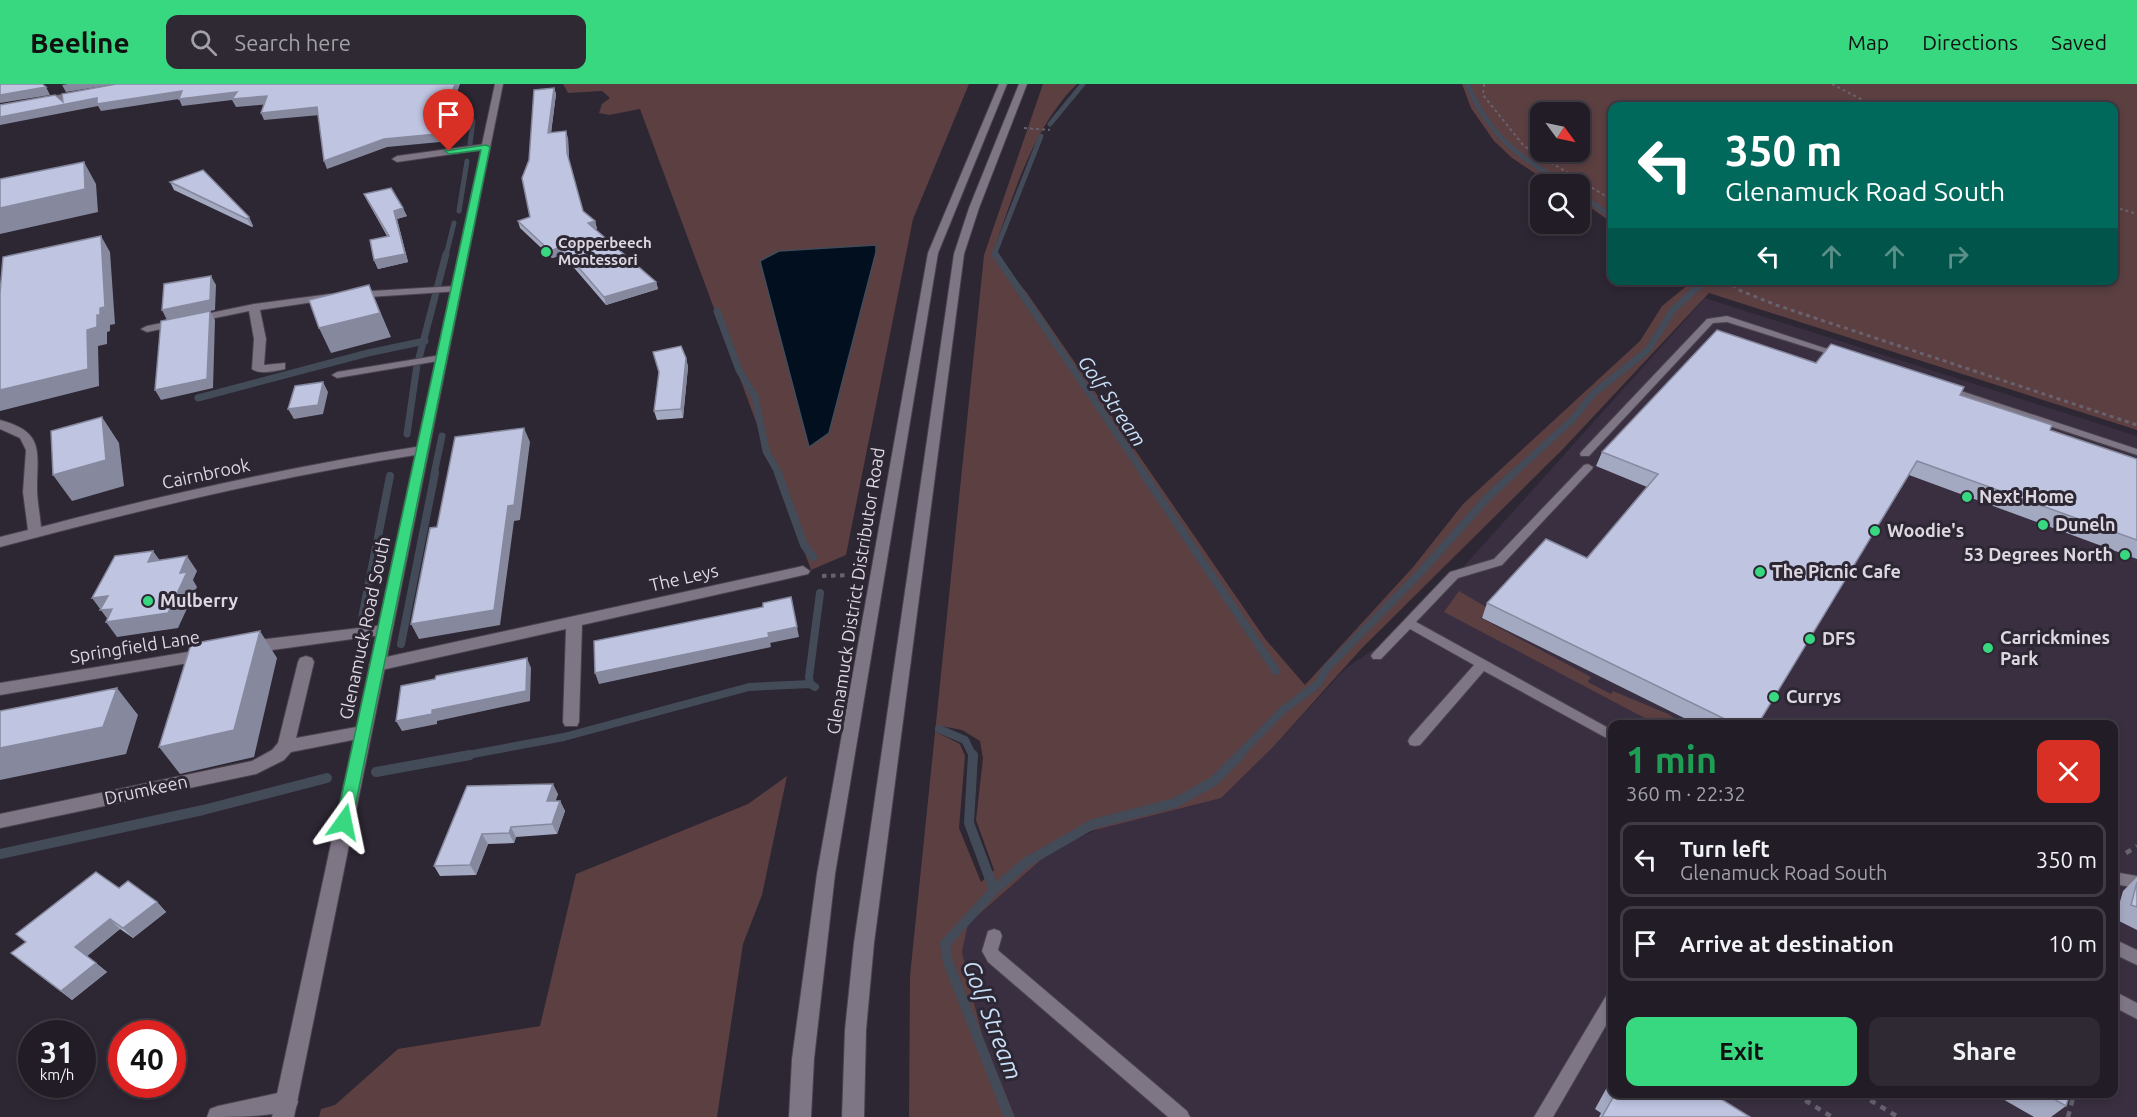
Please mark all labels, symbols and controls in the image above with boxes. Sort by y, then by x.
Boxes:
search box [166,15,586,69]
icon: search [187,26,220,59]
text: Beeline [30,27,130,58]
text: Search here [235,30,351,55]
text: Map [1848,30,1889,54]
text: Directions [1922,30,2018,54]
text: Saved [2051,30,2107,54]
pin [423,89,474,151]
icon: arrive [432,98,465,131]
north arrow [1530,102,1590,162]
map controls [1530,102,1590,234]
icon: left [1626,126,1704,204]
text: 350 m [1725,127,1842,174]
button: search [1530,174,1590,234]
text: Glenamuck Road South [1725,176,2005,206]
place label: Copperbeech Montessori [558,234,652,268]
icon: left [1752,240,1785,273]
icon: ahead [1815,240,1848,273]
icon: ahead [1878,240,1911,273]
icon: right [1941,240,1974,273]
marker: Copperbeech Montessori [539,245,553,259]
water label: Golf Stream [1074,351,1151,451]
street label: Glenamuck District Distributor Road [822,446,888,736]
street label: Cairnbrook [160,454,252,492]
place label: Next Home [1979,486,2074,506]
marker: Next Home [1960,490,1974,504]
place label: Duneln [2055,514,2116,534]
marker: Duneln [2036,518,2050,532]
place label: Woodie's [1887,520,1964,540]
marker: Woodie's [1868,524,1882,538]
street label: Glenamuck Road South [335,534,393,721]
place label: 53 Degrees North [1964,544,2113,564]
marker: 53 Degrees North [2118,548,2132,562]
street label: The Leys [647,559,720,595]
place label: The Picnic Cafe [1772,561,1901,581]
marker: The Picnic Cafe [1753,565,1767,579]
place label: Mulberry [160,590,238,610]
marker: Mulberry [141,594,155,608]
street label: Springfield Lane [69,626,201,666]
place label: Carrickmines Park [2000,627,2110,668]
place label: DFS [1822,628,1855,648]
marker: DFS [1803,632,1817,646]
marker: Carrickmines Park [1981,641,1995,655]
place label: Currys [1786,686,1841,706]
marker: Currys [1767,690,1781,704]
text: 1 min [1626,739,1717,780]
button: close [2037,740,2100,803]
street label: Drumkeen [102,770,189,808]
text: 360 m · 22:32 [1626,782,1746,805]
position arrow [312,790,376,854]
text: Turn left [1680,836,1770,861]
icon: left [1629,843,1662,876]
text: 350 m [2036,847,2097,872]
text: Glenamuck Road South [1680,861,1887,884]
icon: arrive [1629,927,1662,960]
text: Arrive at destination [1680,931,1894,956]
text: 10 m [2048,931,2097,956]
water label: Golf Stream [957,956,1028,1083]
button: Exit [1626,1017,1857,1086]
button: Share [1869,1017,2100,1086]
speed limit sign: 40 [108,1020,186,1098]
text: 31 [40,1035,74,1069]
text: km/h [40,1066,74,1083]

